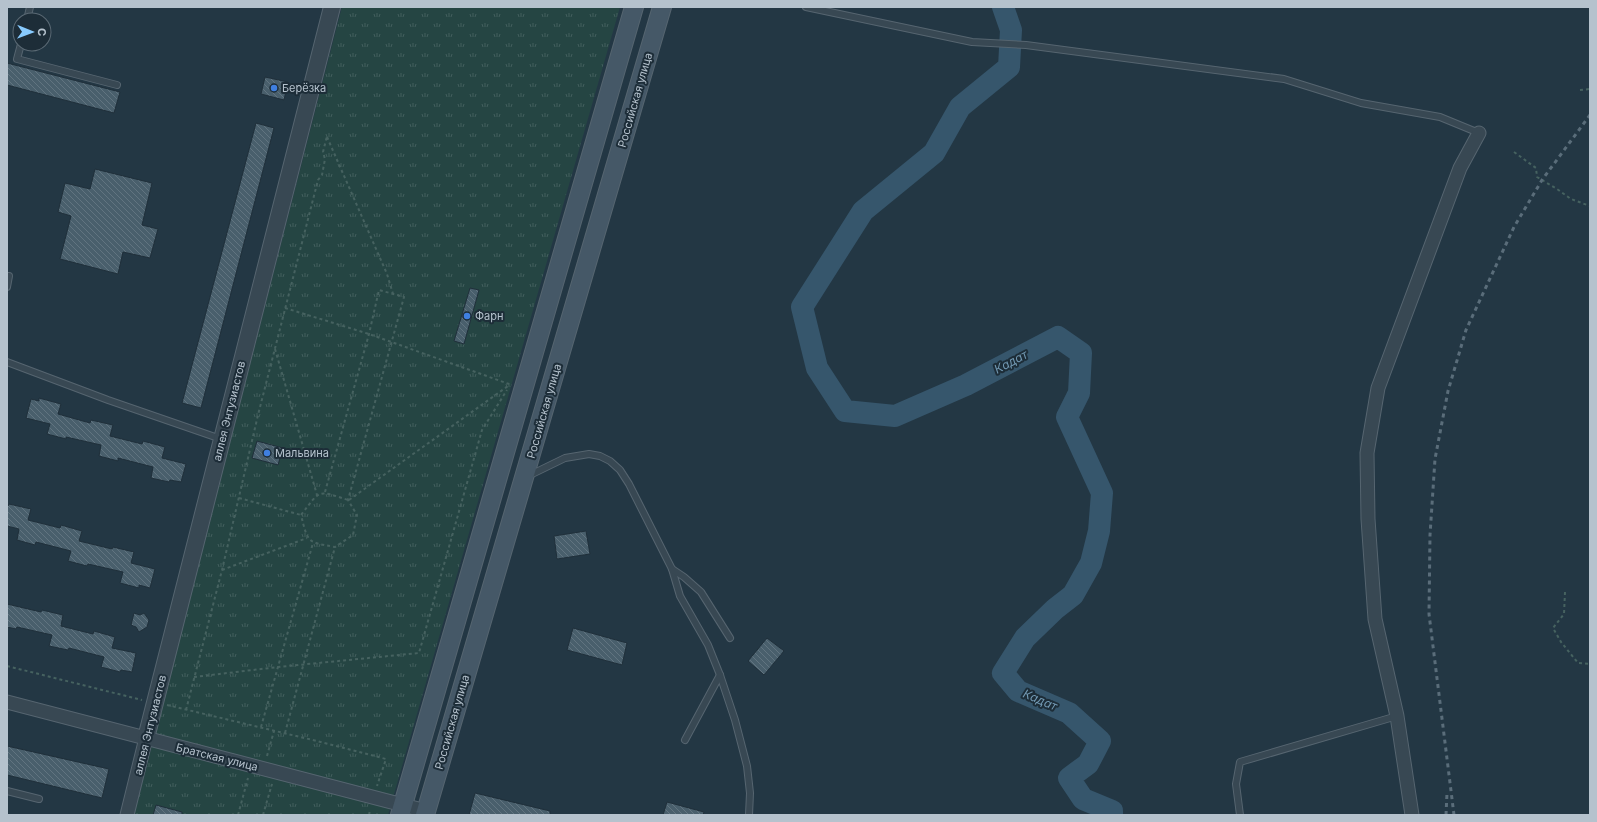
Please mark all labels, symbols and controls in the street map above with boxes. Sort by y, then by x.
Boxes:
north arrow [12,12,52,52]
text: С [35,28,49,36]
street label: Российская улица [615,51,655,149]
place label: Берёзка [282,81,326,95]
marker: Берёзка [269,83,279,93]
place label: Фарн [475,309,504,323]
marker: Фарн [462,311,472,321]
water label: Кадат [991,346,1031,377]
street label: аллея Энтузиастов [210,360,248,462]
street label: Российская улица [524,362,564,460]
place label: Мальвина [275,446,329,460]
marker: Мальвина [262,448,272,458]
street label: Российская улица [432,673,472,771]
street label: аллея Энтузиастов [131,674,169,776]
water label: Кадат [1021,686,1061,714]
street label: Братская улица [175,740,259,774]

